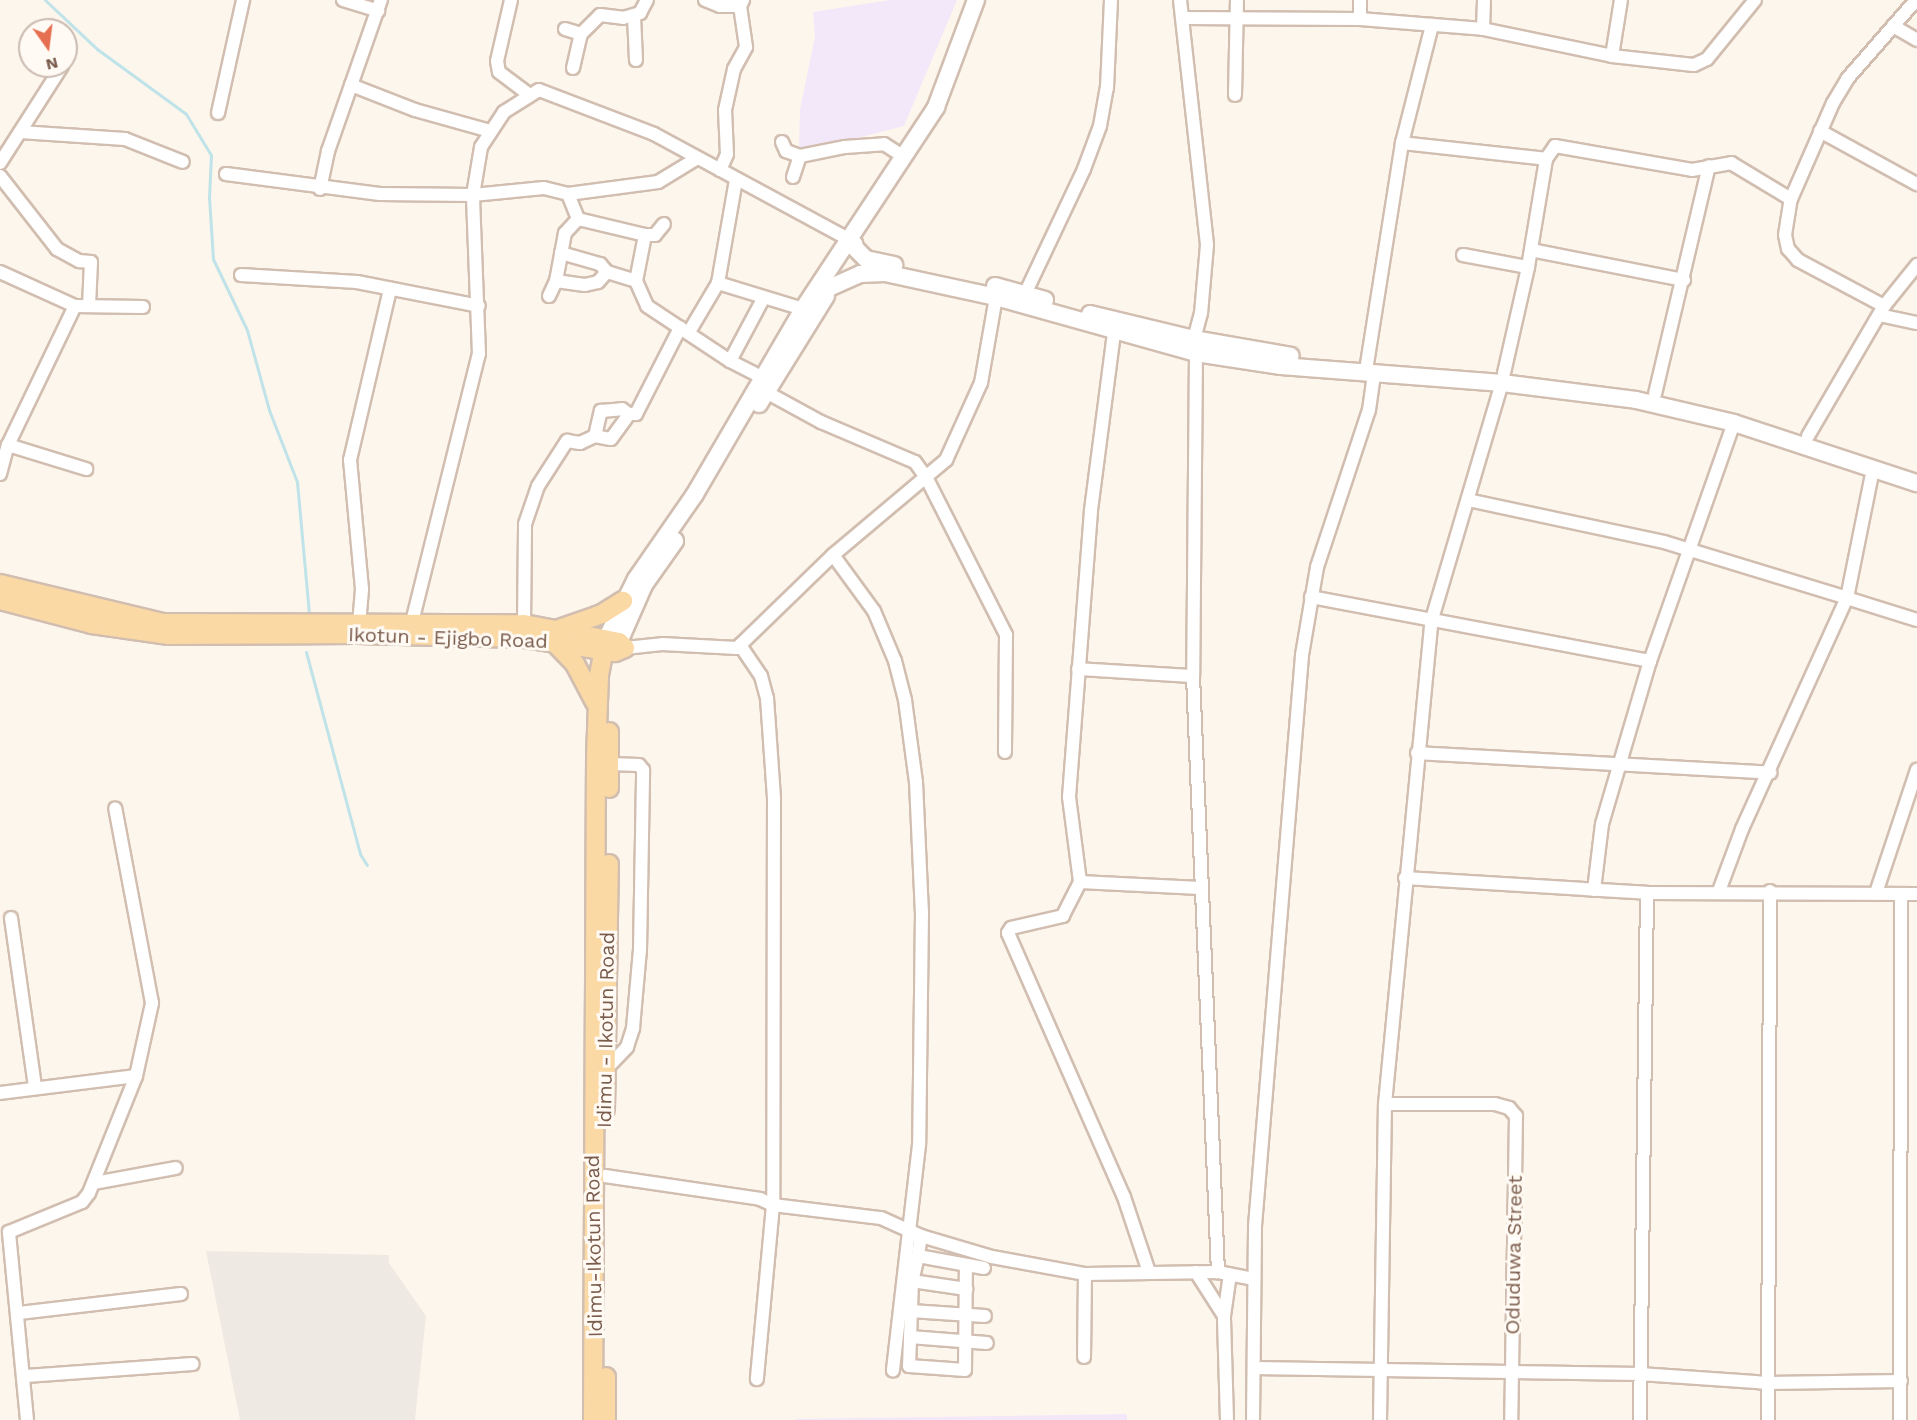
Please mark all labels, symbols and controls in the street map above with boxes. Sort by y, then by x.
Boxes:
north arrow [18,18,78,78]
text: N [44,53,60,75]
street label: Ikotun - Ejigbo Road [348,623,548,653]
street label: Idimu - Ikotun Road [592,932,620,1128]
street label: Idimu-Ikotun Road [580,1155,608,1337]
street label: Oduduwa Street [1501,1175,1527,1335]

